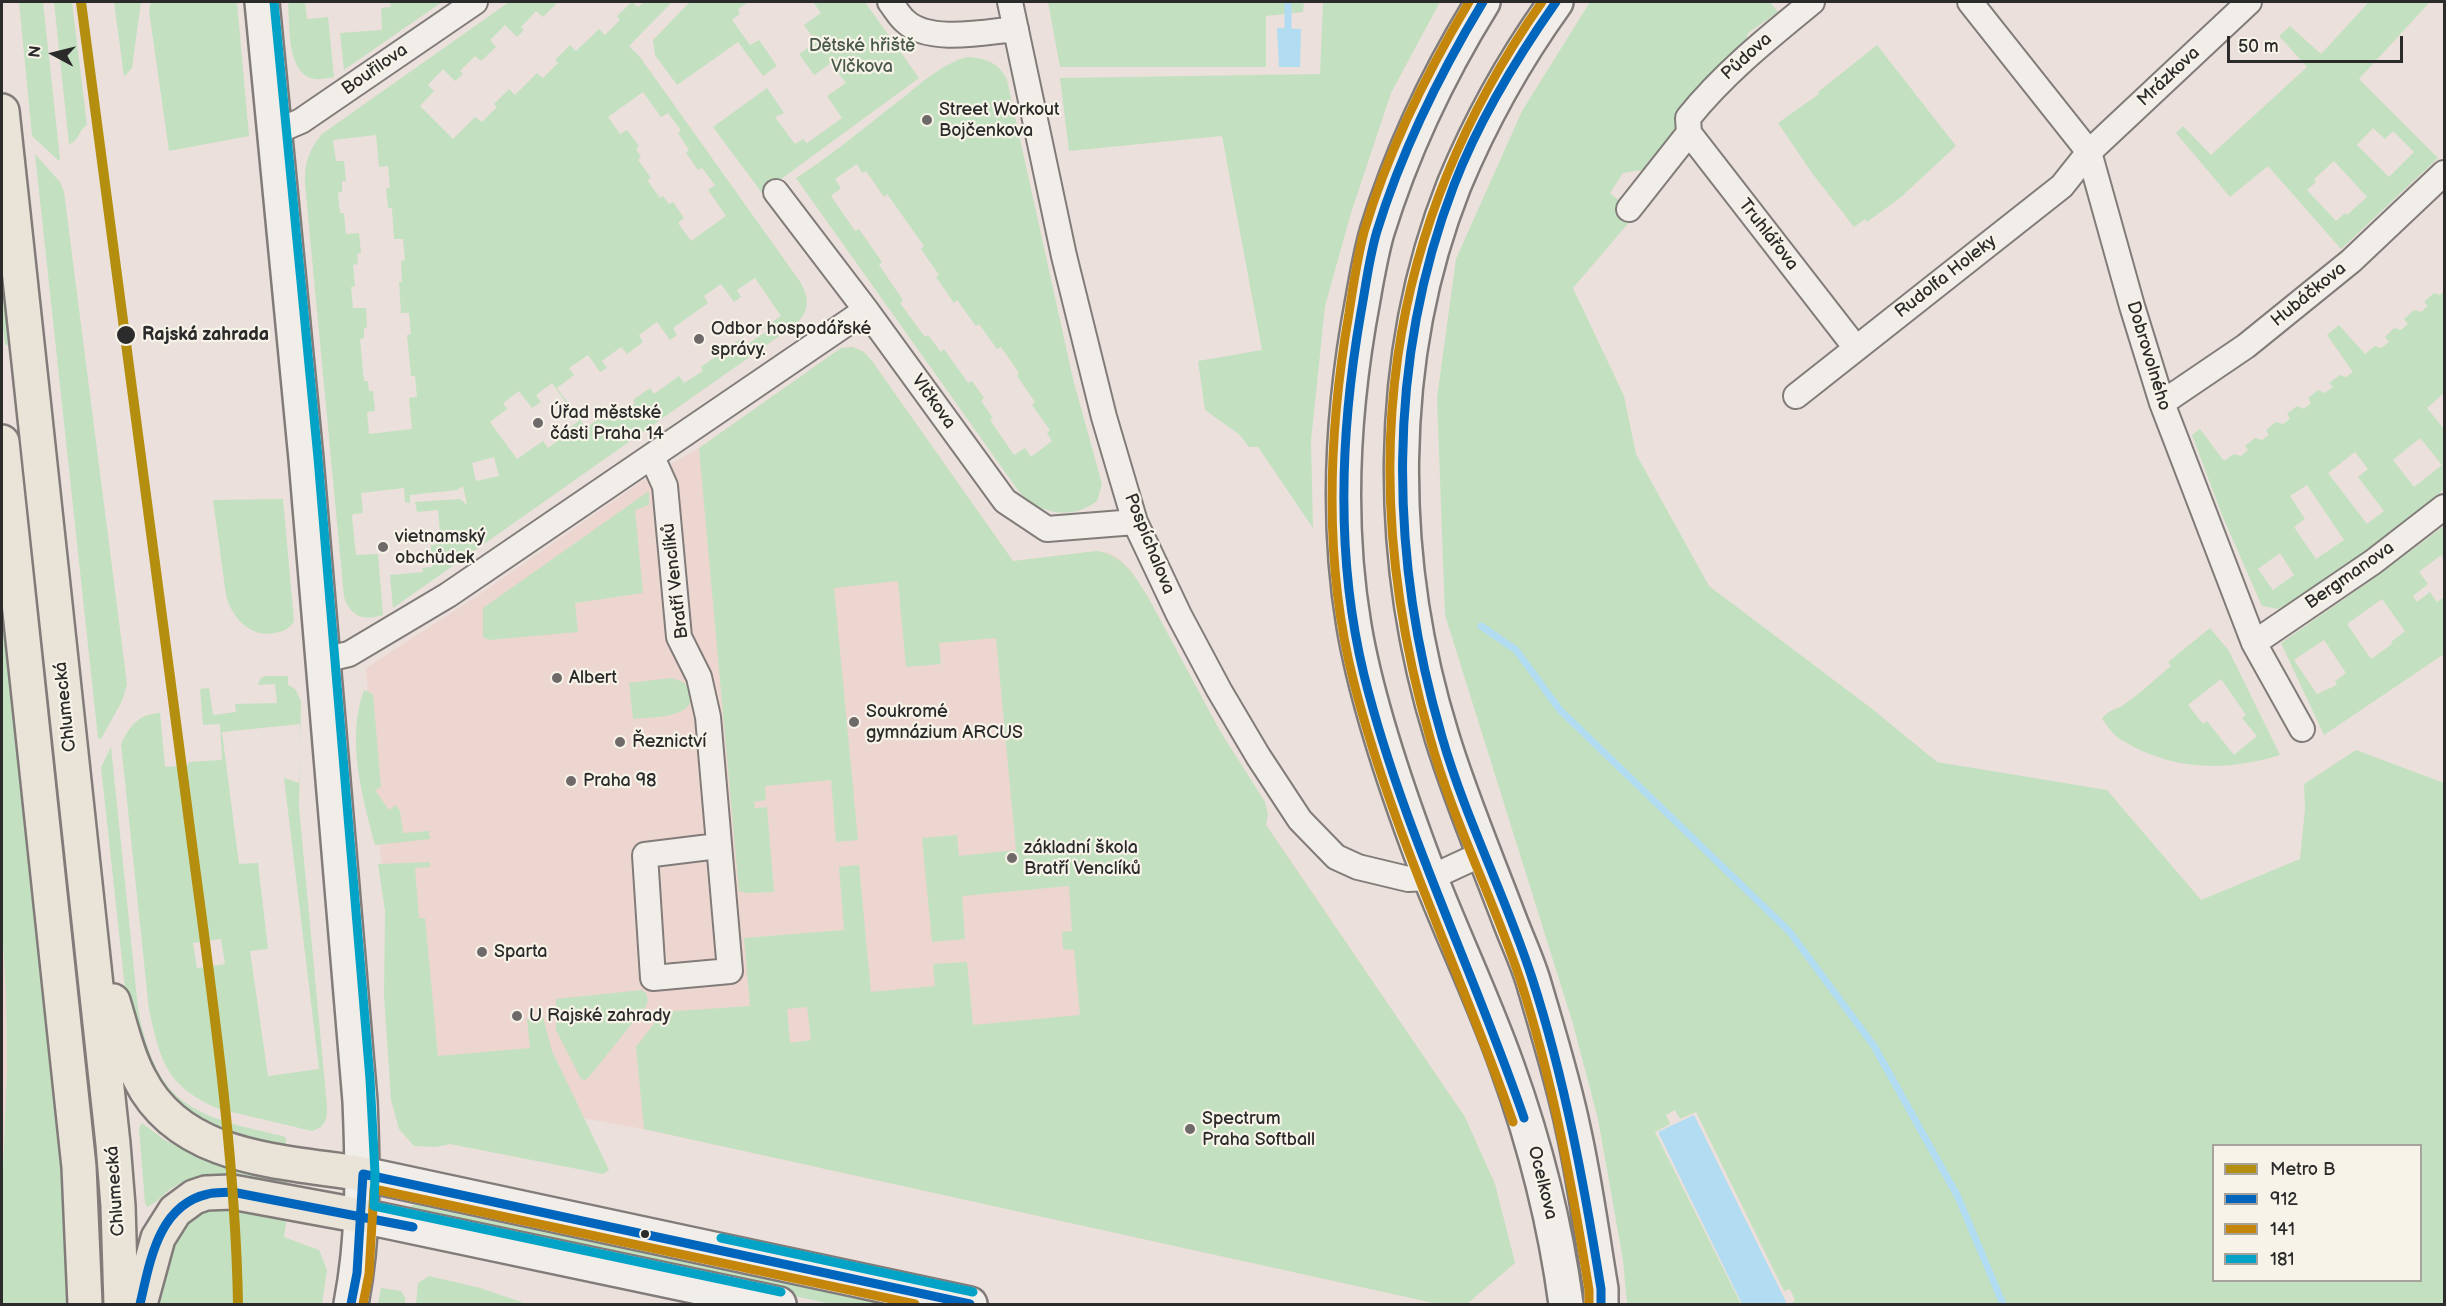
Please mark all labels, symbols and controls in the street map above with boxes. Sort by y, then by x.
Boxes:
north arrow [24,24,84,84]
scale bar [2230,24,2406,62]
street label: Půdova [1717,29,1777,85]
park label: Dětské hřiště Vlčkova [809,35,915,78]
text: 50 m [2238,36,2279,57]
street label: Bouřilova [338,40,412,100]
street label: Mrázkova [2133,43,2205,111]
text: N [25,45,46,59]
place label: Street Workout Bojčenkova [939,99,1060,142]
marker: Street Workout Bojčenkova [920,113,934,127]
street label: Truhlářova [1733,195,1803,275]
street label: Rudolfa Holeky [1891,231,2001,323]
street label: Hubáčkova [2267,258,2351,332]
street label: Dobrovolného [2121,299,2175,413]
place label: Odbor hospodářské správy. [711,318,871,360]
marker: Rajská zahrada [115,324,137,346]
place label: Rajská zahrada [142,324,269,346]
marker: Odbor hospodářské správy. [692,332,706,346]
street label: Vlčkova [906,371,960,433]
place label: Úřad městské části Praha 14 [550,402,664,444]
marker: Úřad městské části Praha 14 [531,416,545,430]
street label: Pospíchalova [1119,490,1179,598]
street label: Bratří Venclíků [658,522,694,640]
place label: vietnamský obchůdek [395,526,486,568]
street label: Bergmanova [2301,537,2399,615]
marker: vietnamský obchůdek [376,540,390,554]
street label: Chlumecká [51,661,81,753]
place label: Albert [569,667,617,689]
marker: Albert [550,671,564,685]
place label: Soukromé gymnázium ARCUS [866,701,1023,744]
marker: Soukromé gymnázium ARCUS [847,715,861,729]
place label: Řeznictví [632,731,706,753]
marker: Řeznictví [613,735,627,749]
place label: Praha 98 [583,770,657,792]
marker: Praha 98 [564,774,578,788]
place label: základní škola Bratří Venclíků [1024,837,1141,880]
marker: základní škola Bratří Venclíků [1005,851,1019,865]
place label: Sparta [494,941,547,963]
marker: Sparta [475,945,489,959]
place label: U Rajské zahrady [529,1005,671,1027]
marker: U Rajské zahrady [510,1009,524,1023]
place label: Spectrum Praha Softball [1202,1108,1315,1150]
marker: Spectrum Praha Softball [1183,1122,1197,1136]
street label: Ocelkova [1522,1144,1562,1222]
legend [2212,1144,2422,1282]
street label: Chlumecká [102,1145,130,1237]
text: Metro B [2270,1159,2335,1180]
text: 912 [2270,1189,2298,1210]
text: 141 [2270,1219,2295,1240]
unlabelled marker [639,1228,651,1240]
text: 181 [2270,1249,2294,1270]

